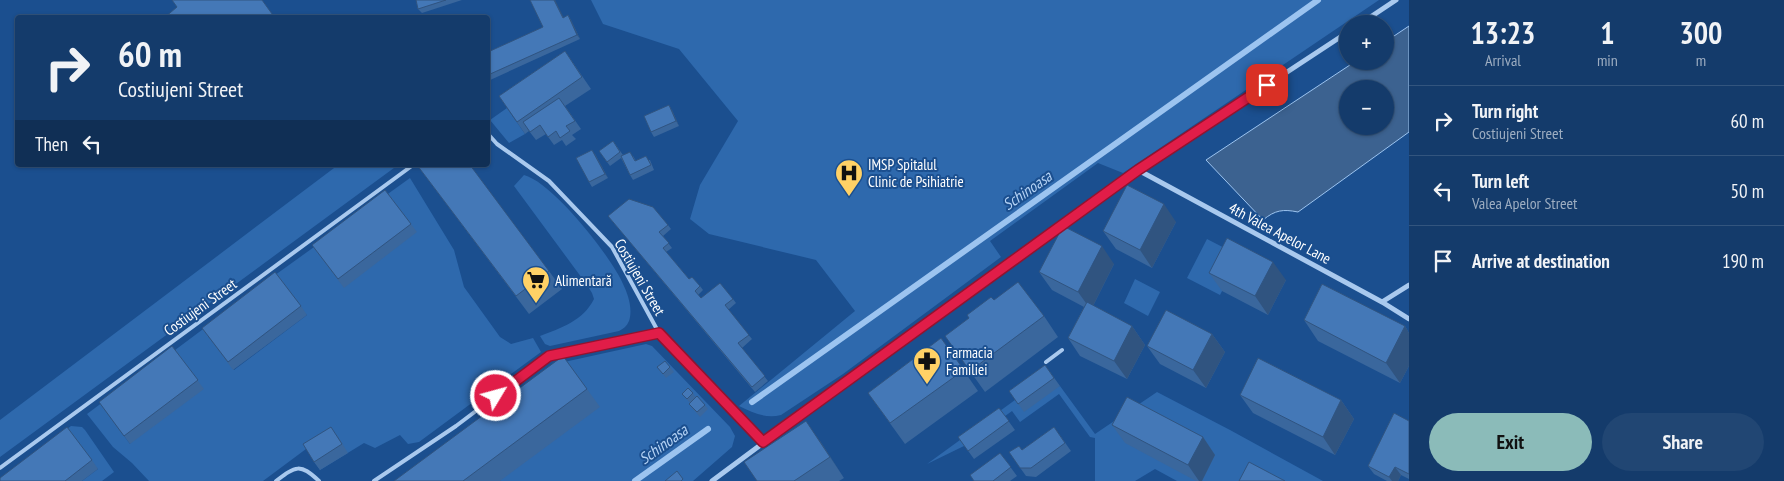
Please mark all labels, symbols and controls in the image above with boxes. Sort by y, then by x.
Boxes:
text: 13:23 [1471,13,1535,52]
text: 1 [1600,13,1615,52]
text: 300 [1679,13,1722,52]
map controls [1339,15,1394,135]
button: + [1339,15,1394,70]
text: 60 m [118,31,182,77]
icon: right [35,35,100,100]
text: Arrival [1485,50,1521,70]
text: min [1597,50,1618,70]
text: m [1696,50,1706,70]
pin [1246,64,1288,106]
icon: arrive [1253,71,1281,99]
text: Costiujeni Street [118,75,243,103]
button: − [1339,80,1394,135]
text: Turn right [1472,99,1538,123]
icon: right [1429,107,1457,135]
text: 60 m [1731,109,1764,133]
text: Costiujeni Street [1472,123,1563,143]
icon: left [78,130,106,158]
text: Then [35,132,68,156]
place label: IMSP Spitalul Clinic de Psihiatrie [868,155,964,191]
hospital icon: IMSP Spitalul Clinic de Psihiatrie [834,158,864,197]
water label: Schinoasa [999,165,1057,214]
text: Turn left [1472,169,1529,193]
icon: left [1429,177,1457,205]
text: 50 m [1731,179,1764,203]
text: Valea Apelor Street [1472,193,1578,213]
street label: 4th Valea Apelor Lane [1226,198,1334,268]
street label: Costiujeni Street [610,235,670,319]
icon: arrive [1429,247,1457,275]
text: Arrive at destination [1472,249,1610,273]
text: 190 m [1722,249,1764,273]
supermarket icon: Alimentară [521,265,551,304]
place label: Alimentară [555,271,612,290]
street label: Costiujeni Street [160,274,240,340]
place label: Farmacia Familiei [946,343,993,379]
pharmacy icon: Farmacia Familiei [912,346,942,385]
position arrow [469,369,521,421]
button: Exit [1429,413,1592,471]
button: Share [1602,413,1764,471]
water label: Schinoasa [635,419,692,468]

